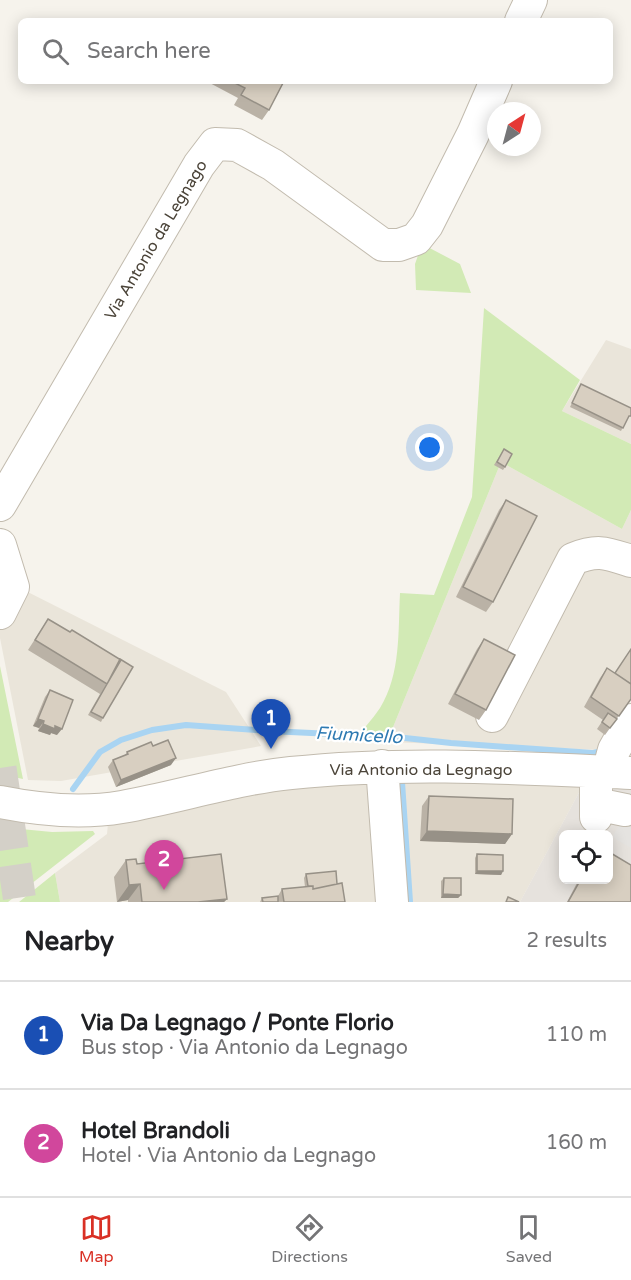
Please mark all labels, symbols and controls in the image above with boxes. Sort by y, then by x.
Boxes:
search box [18,18,613,84]
icon: search [39,35,72,68]
text: Search here [87,38,211,64]
north arrow [487,102,541,156]
street label: Via Antonio da Legnago [100,156,212,324]
your location [415,433,444,462]
pin: 1 [252,700,290,749]
water label: Fiumicello [315,722,404,748]
street label: Via Antonio da Legnago [330,760,513,780]
map controls [559,830,613,884]
button: locate [559,830,613,884]
pin: 2 [144,840,184,890]
text: Nearby [24,926,114,957]
text: 2 results [527,929,607,953]
text: Via Da Legnago / Ponte Florio [81,1010,394,1036]
text: 1 [37,1023,50,1047]
text: 110 m [546,1023,607,1047]
text: Bus stop · Via Antonio da Legnago [81,1036,408,1060]
text: Hotel Brandoli [81,1118,230,1144]
text: 2 [37,1131,50,1155]
text: 160 m [546,1131,607,1155]
text: Hotel · Via Antonio da Legnago [81,1144,376,1168]
tab: Map [79,1211,113,1267]
tab: Directions [271,1211,348,1267]
tab: Saved [506,1211,552,1267]

